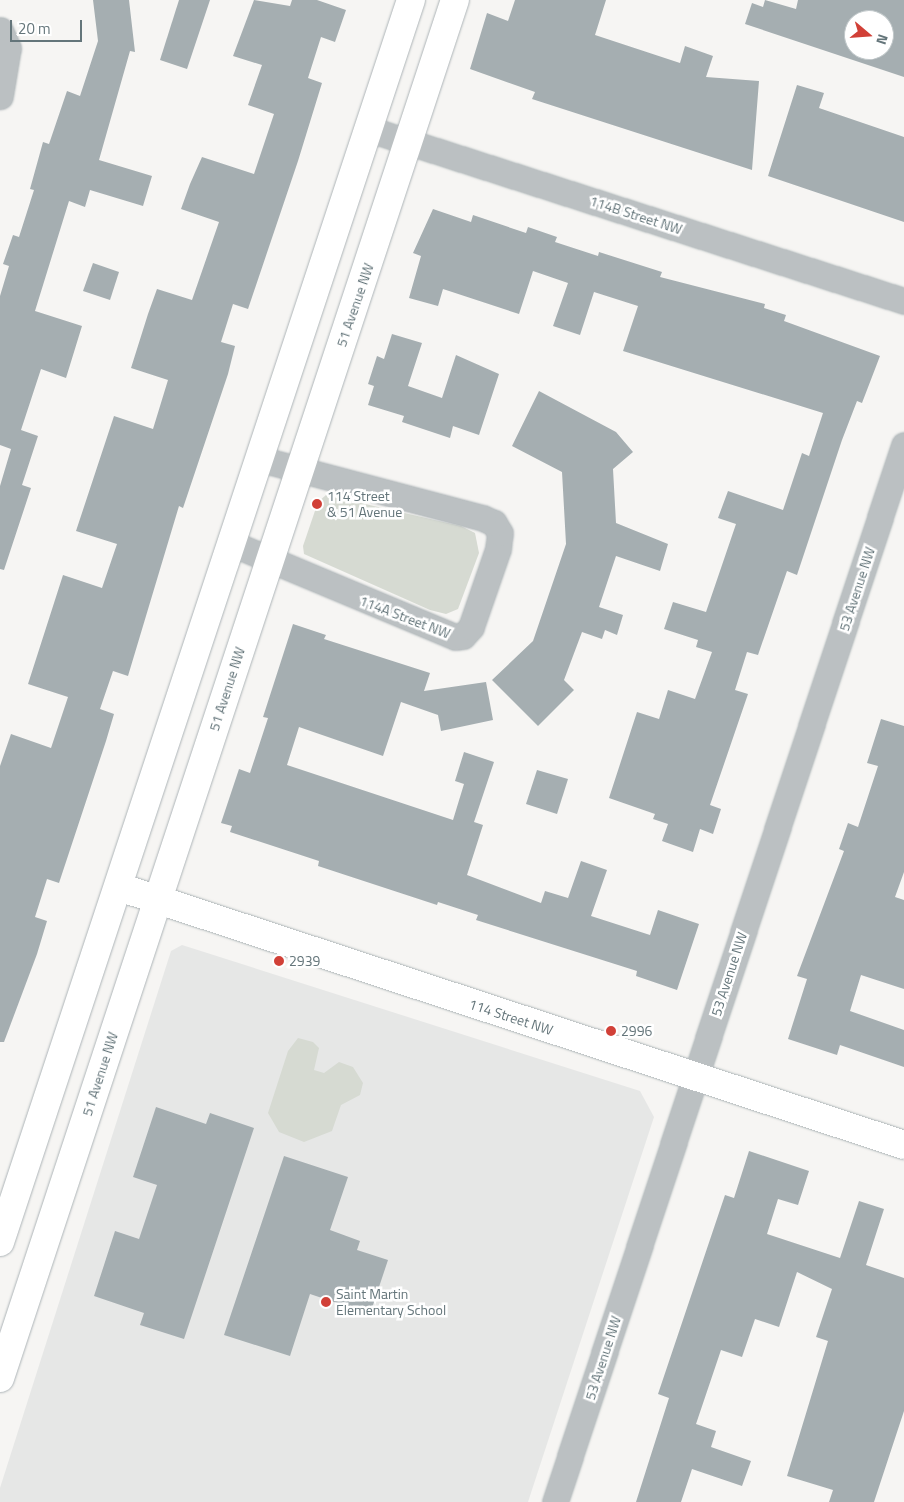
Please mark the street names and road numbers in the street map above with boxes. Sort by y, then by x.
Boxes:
street label: 114B Street NW [588,192,684,238]
street label: 51 Avenue NW [333,261,377,349]
street label: 53 Avenue NW [835,545,879,633]
street label: 114A Street NW [357,592,453,642]
street label: 51 Avenue NW [205,645,249,733]
street label: 53 Avenue NW [707,930,751,1018]
street label: 114 Street NW [467,995,555,1039]
street label: 51 Avenue NW [78,1030,122,1118]
street label: 53 Avenue NW [581,1314,625,1402]

